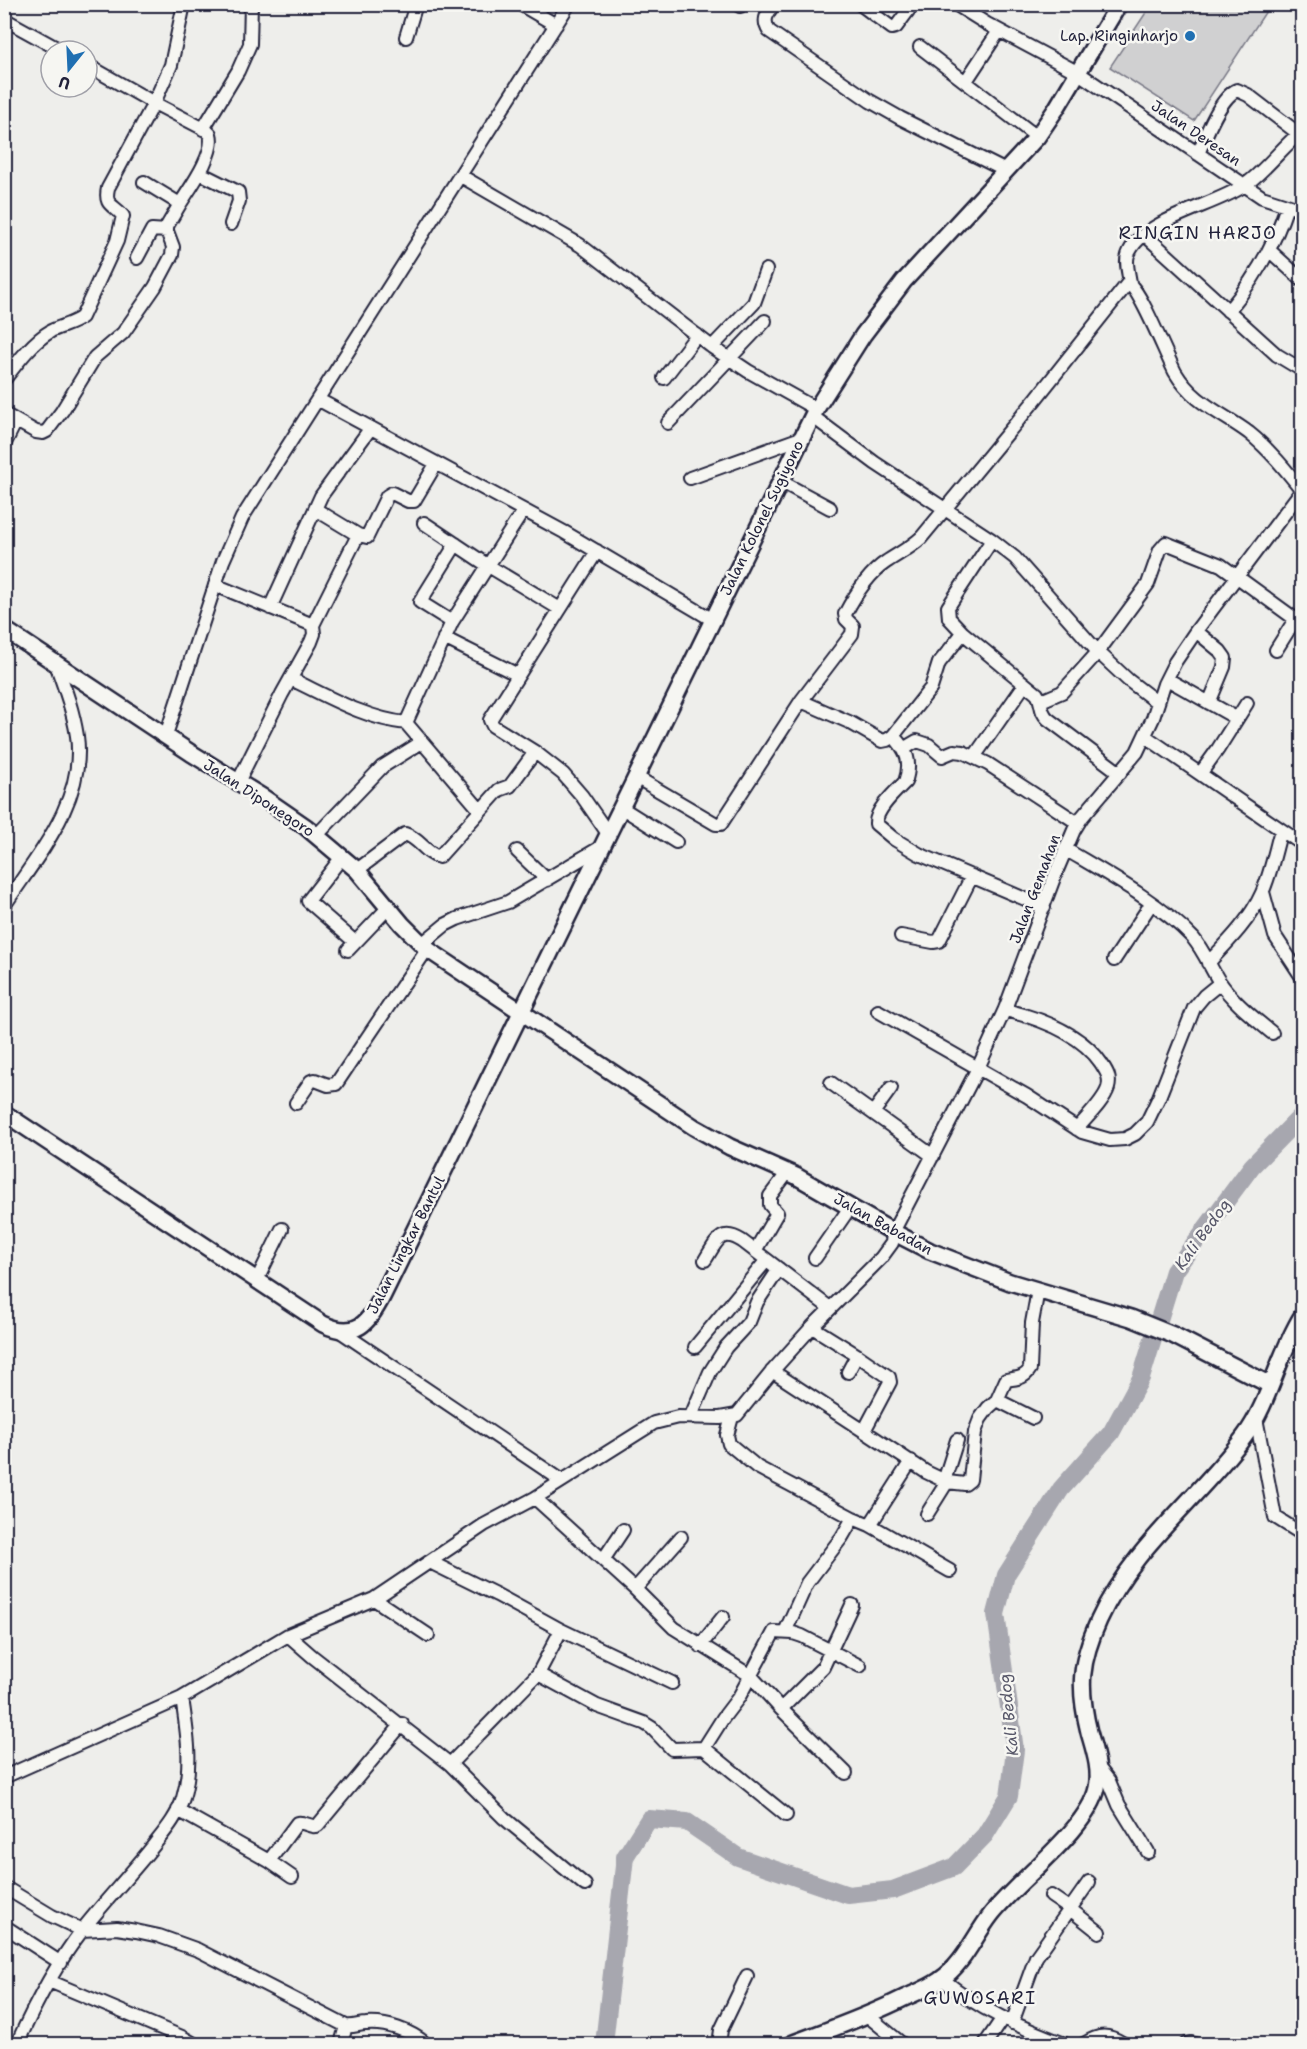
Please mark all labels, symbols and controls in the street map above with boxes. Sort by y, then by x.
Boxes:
place label: Lap. Ringinharjo [1060,26,1178,46]
marker: Lap. Ringinharjo [1183,29,1197,43]
north arrow [39,39,99,99]
text: U [56,71,73,94]
street label: Jalan Deresan [1147,96,1245,170]
district label: RINGIN HARJO [1119,221,1277,245]
street label: Jalan Kolonel Sugiyono [716,437,808,599]
street label: Jalan Diponegoro [200,755,318,841]
street label: Jalan Gemahan [1005,831,1065,947]
street label: Jalan Lingkar Bantul [362,1172,450,1317]
street label: Jalan Babadan [830,1189,936,1259]
water label: Kali Bedog [1170,1195,1235,1274]
water label: Kali Bedog [994,1673,1023,1757]
district label: GUWOSARI [923,1986,1037,2010]

